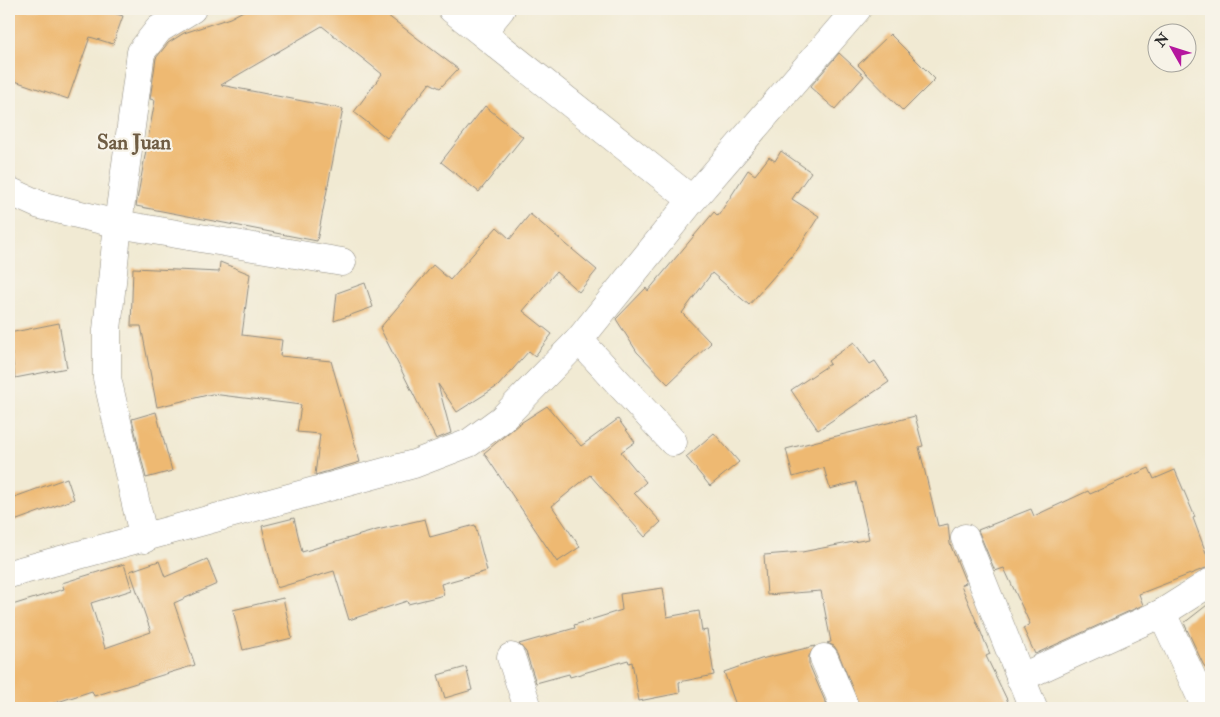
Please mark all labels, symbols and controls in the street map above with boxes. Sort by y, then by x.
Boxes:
north arrow [1148,22,1198,72]
text: N [1151,30,1173,51]
district label: San Juan [97,129,171,156]

